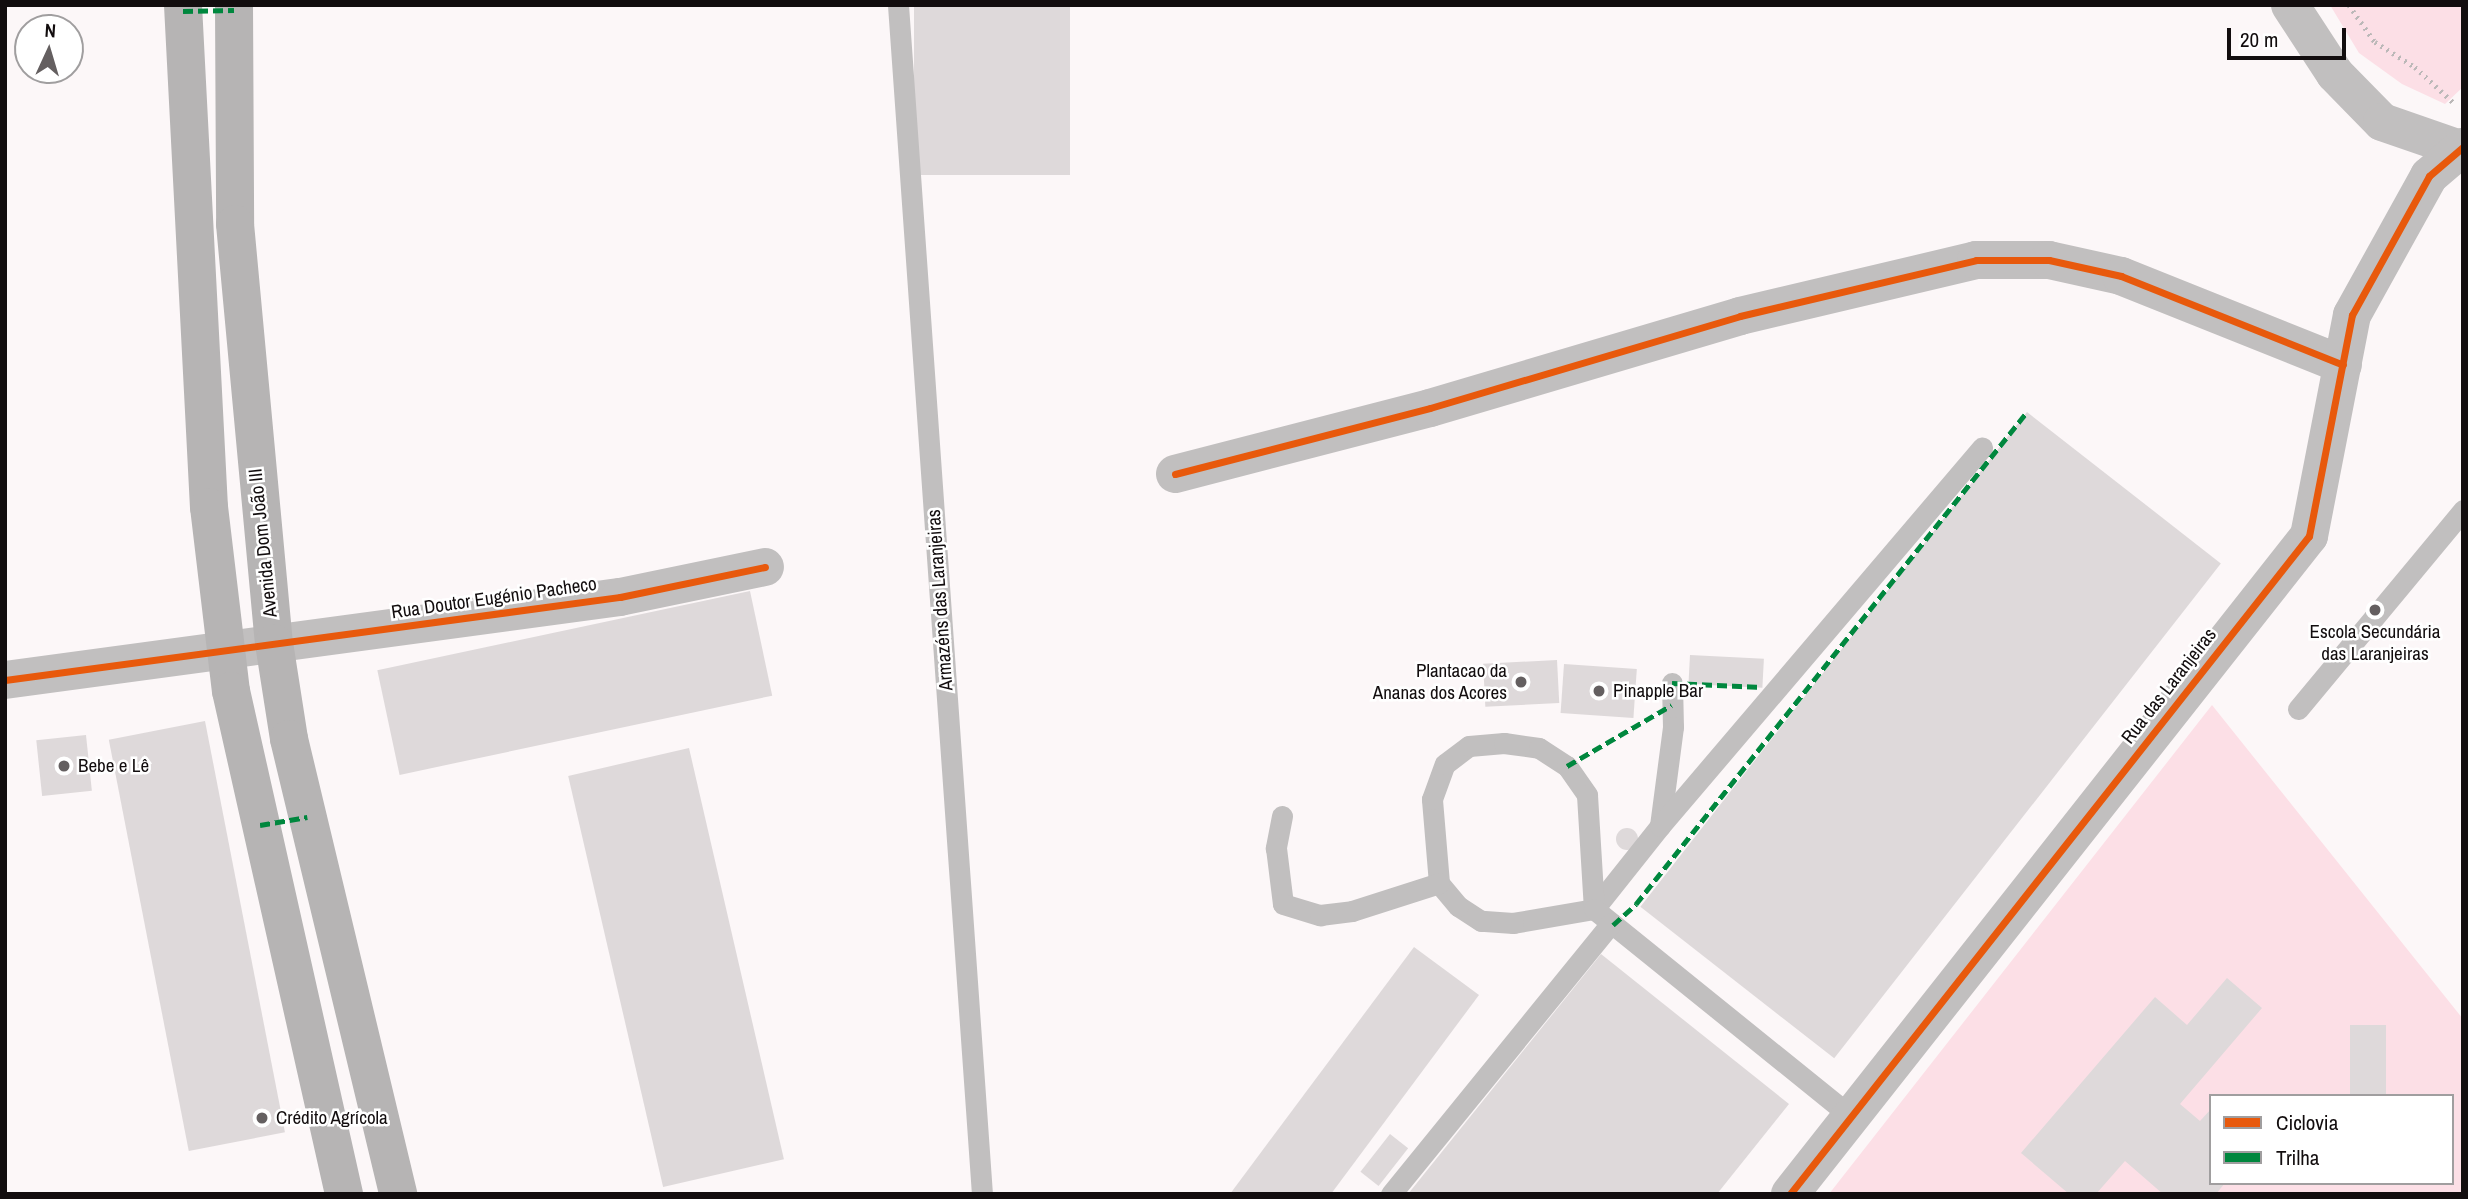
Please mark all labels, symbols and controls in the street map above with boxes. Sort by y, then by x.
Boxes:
north arrow [14,14,84,84]
scale bar [2230,14,2349,58]
text: N [44,17,57,43]
text: 20 m [2240,25,2278,54]
street label: Avenida Dom João III [244,467,282,619]
street label: Armazéns das Laranjeiras [922,509,958,691]
street label: Rua Doutor Eugénio Pacheco [390,572,598,624]
marker: Escola Secundária das Laranjeiras [2367,602,2383,618]
place label: Escola Secundária das Laranjeiras [2310,621,2440,665]
street label: Rua das Laranjeiras [2117,624,2221,748]
place label: Plantacao da Ananas dos Acores [1372,660,1507,704]
marker: Plantacao da Ananas dos Acores [1513,674,1529,690]
place label: Pinapple Bar [1613,680,1703,702]
marker: Pinapple Bar [1591,683,1607,699]
place label: Bebe e Lê [78,755,149,777]
marker: Bebe e Lê [56,758,72,774]
legend [2209,1094,2454,1185]
place label: Crédito Agrícola [276,1107,389,1129]
text: Ciclovia [2276,1108,2338,1137]
marker: Crédito Agrícola [254,1110,270,1126]
text: Trilha [2276,1143,2319,1172]

